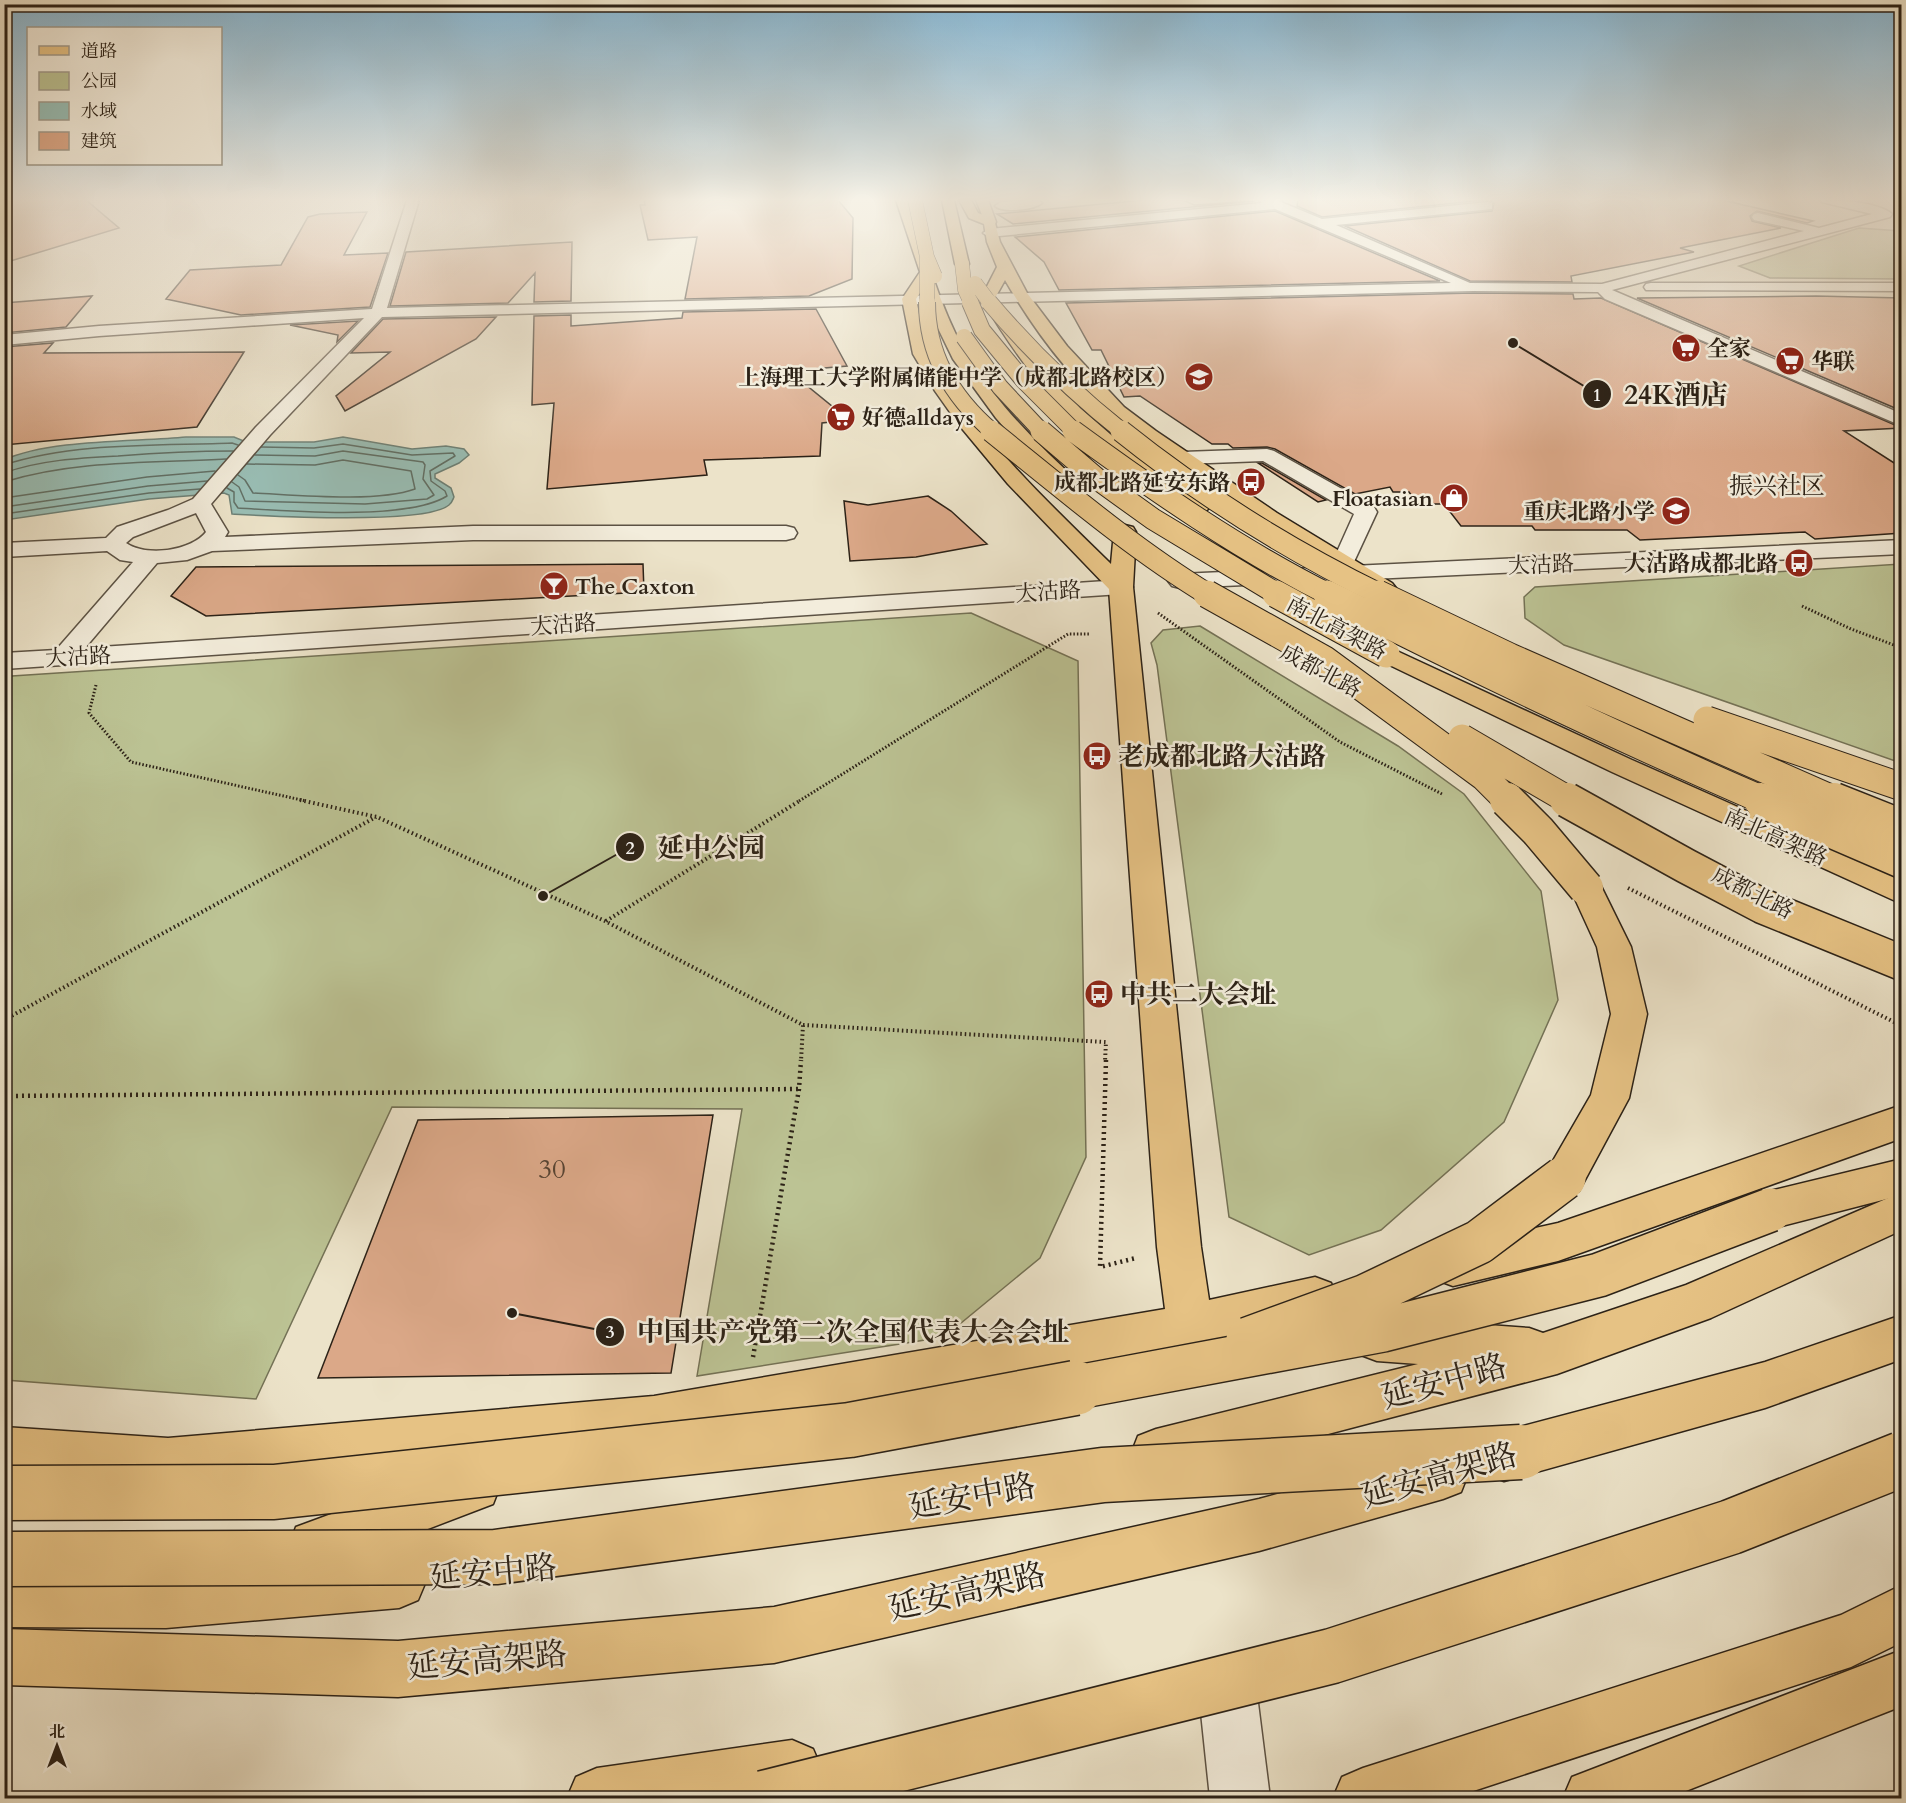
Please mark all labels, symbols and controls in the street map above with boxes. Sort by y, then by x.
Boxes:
legend [27,27,222,165]
text: 道路 [81,39,117,64]
text: 公园 [81,69,117,94]
text: 水域 [81,99,117,124]
text: 建筑 [81,129,117,154]
supermarket icon: 全家 [1670,332,1702,364]
place label: 全家 [1707,334,1751,364]
supermarket icon: 华联 [1774,345,1806,377]
place label: 华联 [1811,347,1855,377]
school or university icon: 上海理工大学附属储能中学（成都北路校区） [1183,361,1215,393]
place label: 上海理工大学附属储能中学（成都北路校区） [738,363,1178,393]
callout: 24K酒店 [1582,372,1740,417]
text: 24K酒店 [1624,377,1728,414]
text: 1 [1592,383,1602,408]
supermarket icon: 好德alldays [825,401,857,433]
place label: 好德alldays [862,403,974,433]
bus stop icon: 成都北路延安东路 [1235,466,1267,498]
place label: 成都北路延安东路 [1054,468,1230,498]
district label: 振兴社区 [1729,470,1825,503]
shop icon: Floatasian [1438,482,1470,514]
place label: Floatasian [1332,484,1433,514]
school or university icon: 重庆北路小学 [1660,495,1692,527]
place label: 重庆北路小学 [1523,497,1655,527]
bus stop icon: 大沽路成都北路 [1783,547,1815,579]
street label: 大沽路 [1508,549,1575,581]
place label: 大沽路成都北路 [1624,549,1778,579]
bar icon: The Caxton [538,570,570,602]
place label: The Caxton [575,572,695,602]
street label: 大沽路 [1014,575,1082,609]
street label: 南北高架路 [1281,589,1392,667]
street label: 大沽路 [529,608,597,642]
street label: 成都北路 [1275,637,1366,705]
street label: 大沽路 [44,640,112,674]
place label: 老成都北路大沽路 [1118,739,1326,774]
bus stop icon: 老成都北路大沽路 [1081,740,1113,772]
street label: 南北高架路 [1719,801,1832,873]
callout: 延中公园 [615,825,777,870]
text: 延中公园 [657,830,765,867]
text: 2 [625,836,635,861]
street label: 成都北路 [1707,860,1799,926]
place label: 中共二大会址 [1120,977,1276,1012]
bus stop icon: 中共二大会址 [1083,978,1115,1010]
house number: 30 [538,1151,566,1188]
callout: 中国共产党第二次全国代表大会会址 [595,1309,1081,1354]
text: 中国共产党第二次全国代表大会会址 [637,1314,1069,1351]
text: 3 [605,1320,615,1345]
street label: 延安中路 [1377,1344,1512,1420]
street label: 延安高架路 [1356,1433,1522,1519]
street label: 延安中路 [905,1464,1039,1530]
street label: 延安中路 [427,1546,559,1600]
street label: 延安高架路 [884,1553,1050,1631]
street label: 延安高架路 [405,1632,569,1690]
north arrow [27,1716,87,1776]
text: 北 [49,1721,65,1743]

